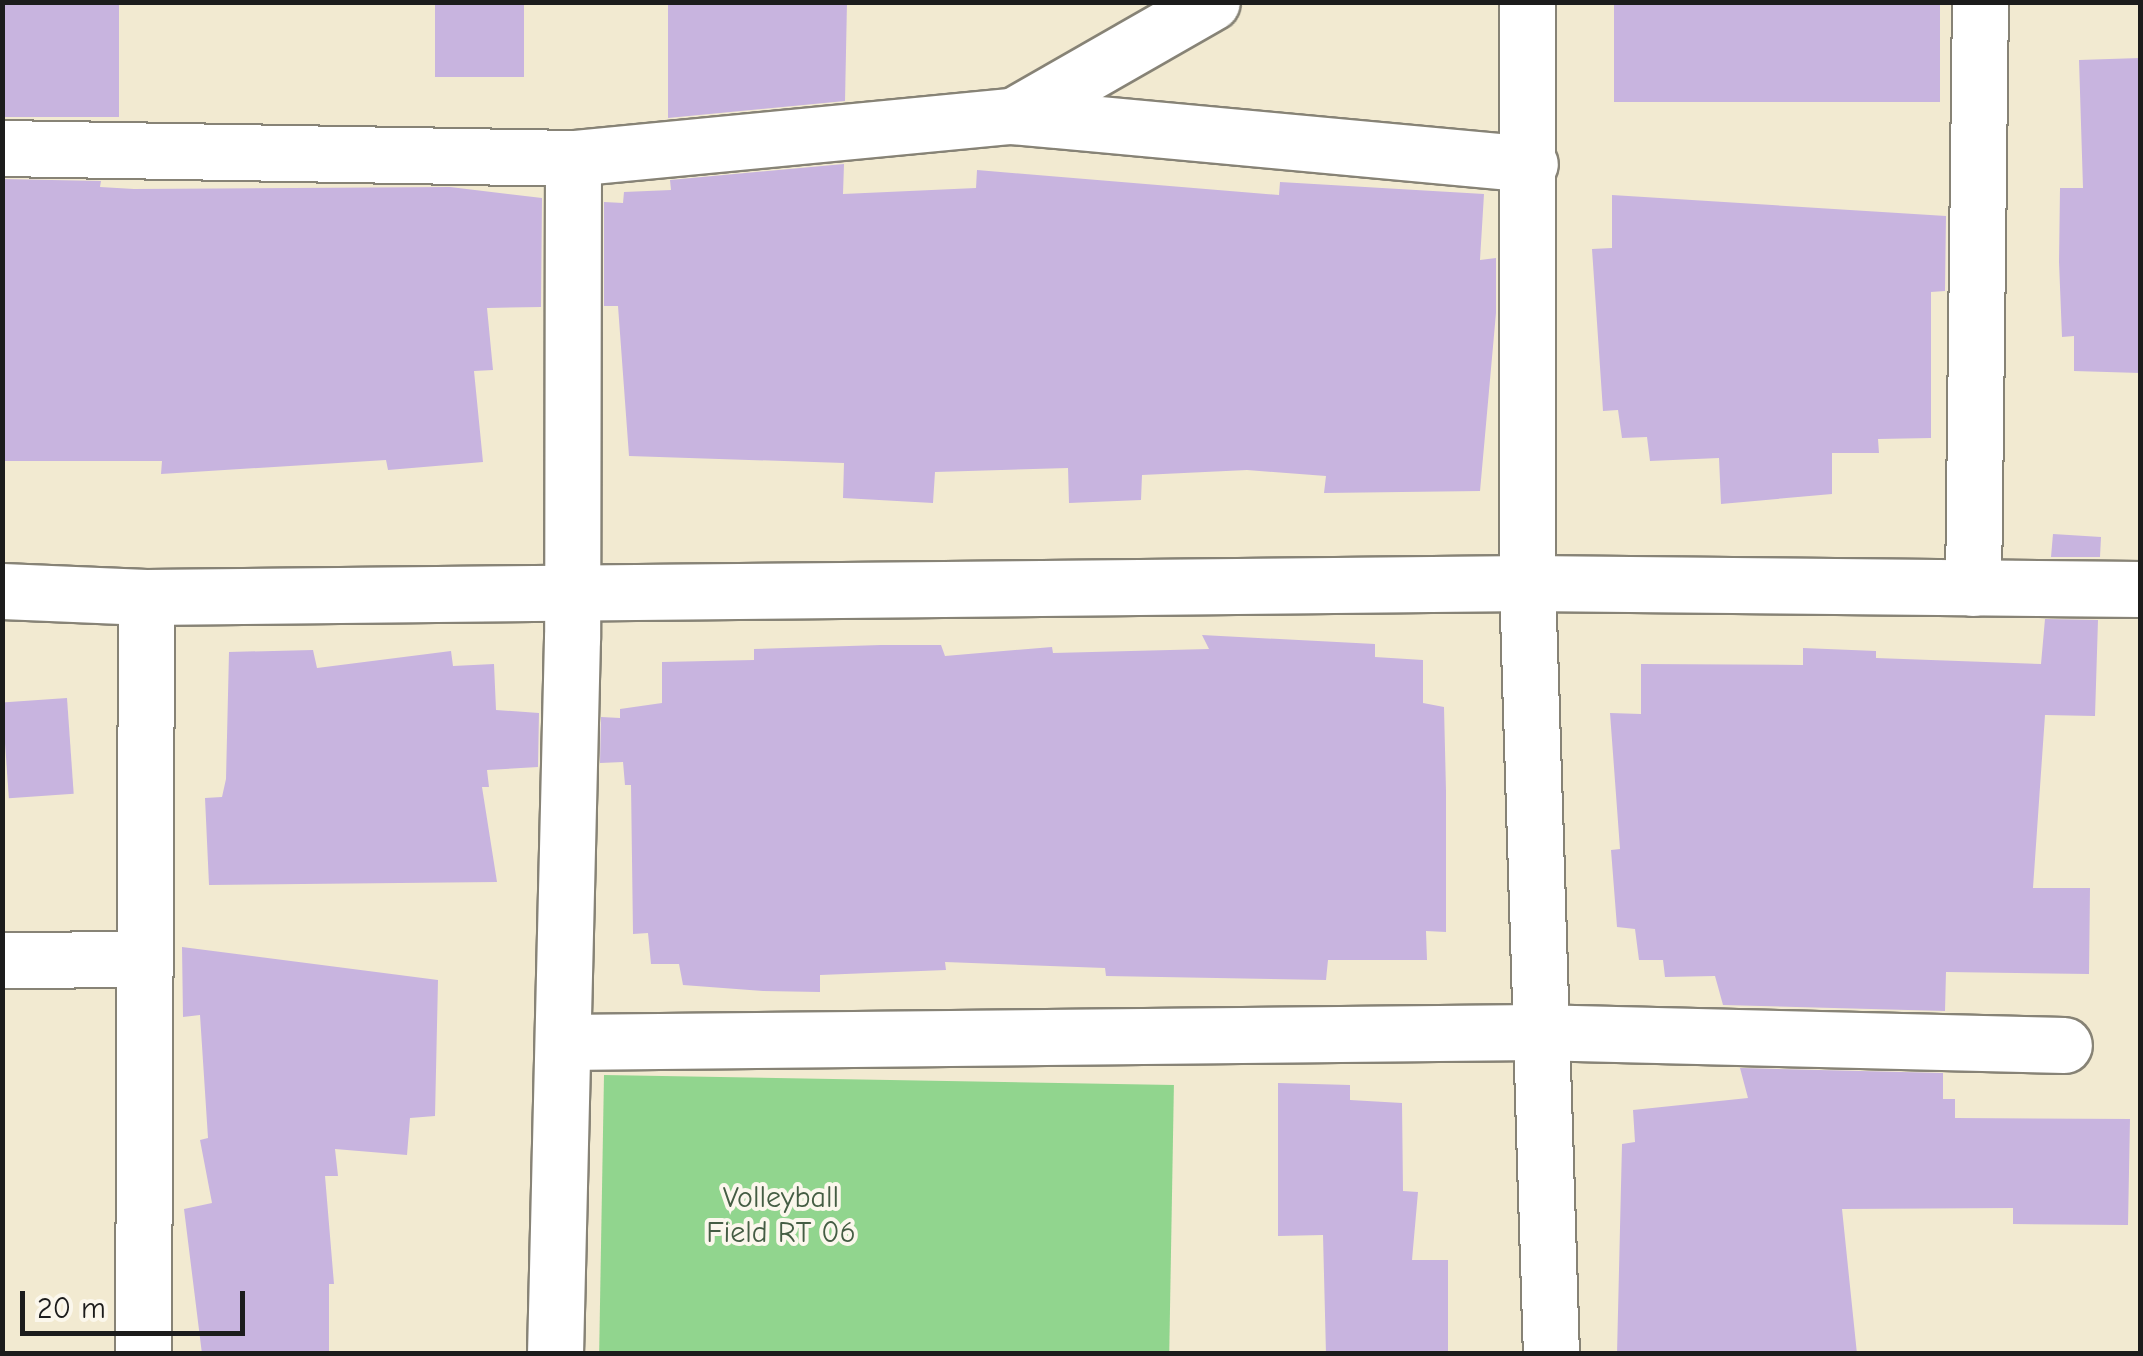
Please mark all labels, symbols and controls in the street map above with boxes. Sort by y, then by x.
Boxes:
park label: Volleyball Field RT 06 [706,1180,856,1250]
scale bar [25,1271,250,1333]
text: 20 m [37,1291,106,1326]

